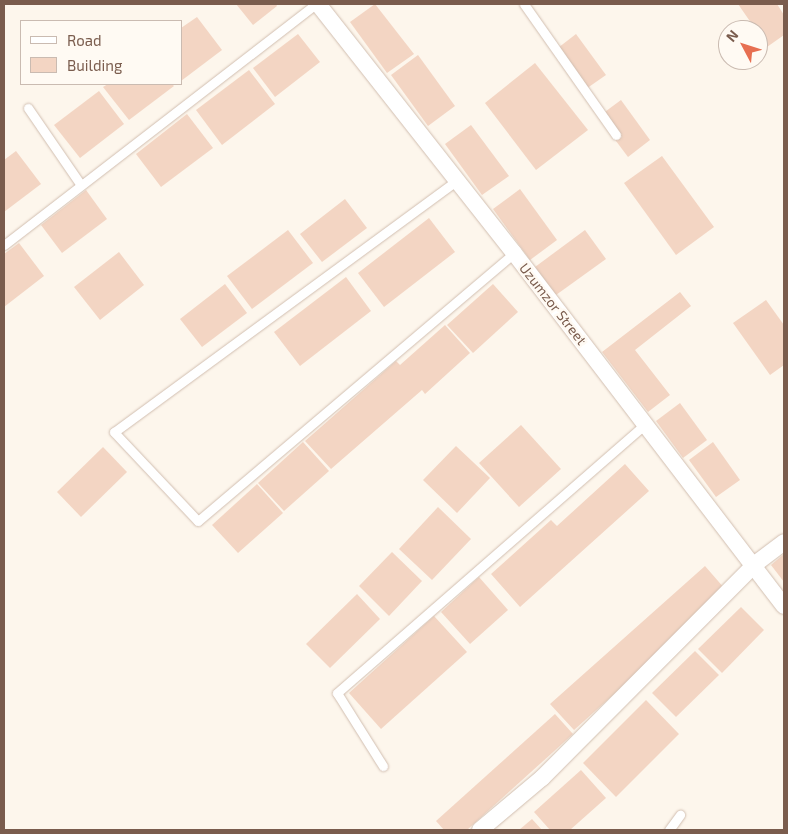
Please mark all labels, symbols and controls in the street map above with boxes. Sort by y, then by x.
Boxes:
legend [20,20,182,85]
north arrow [718,20,768,70]
text: N [722,26,742,45]
text: Road [67,31,102,49]
text: Building [67,56,122,74]
street label: Uzumzor Street [516,260,590,348]

